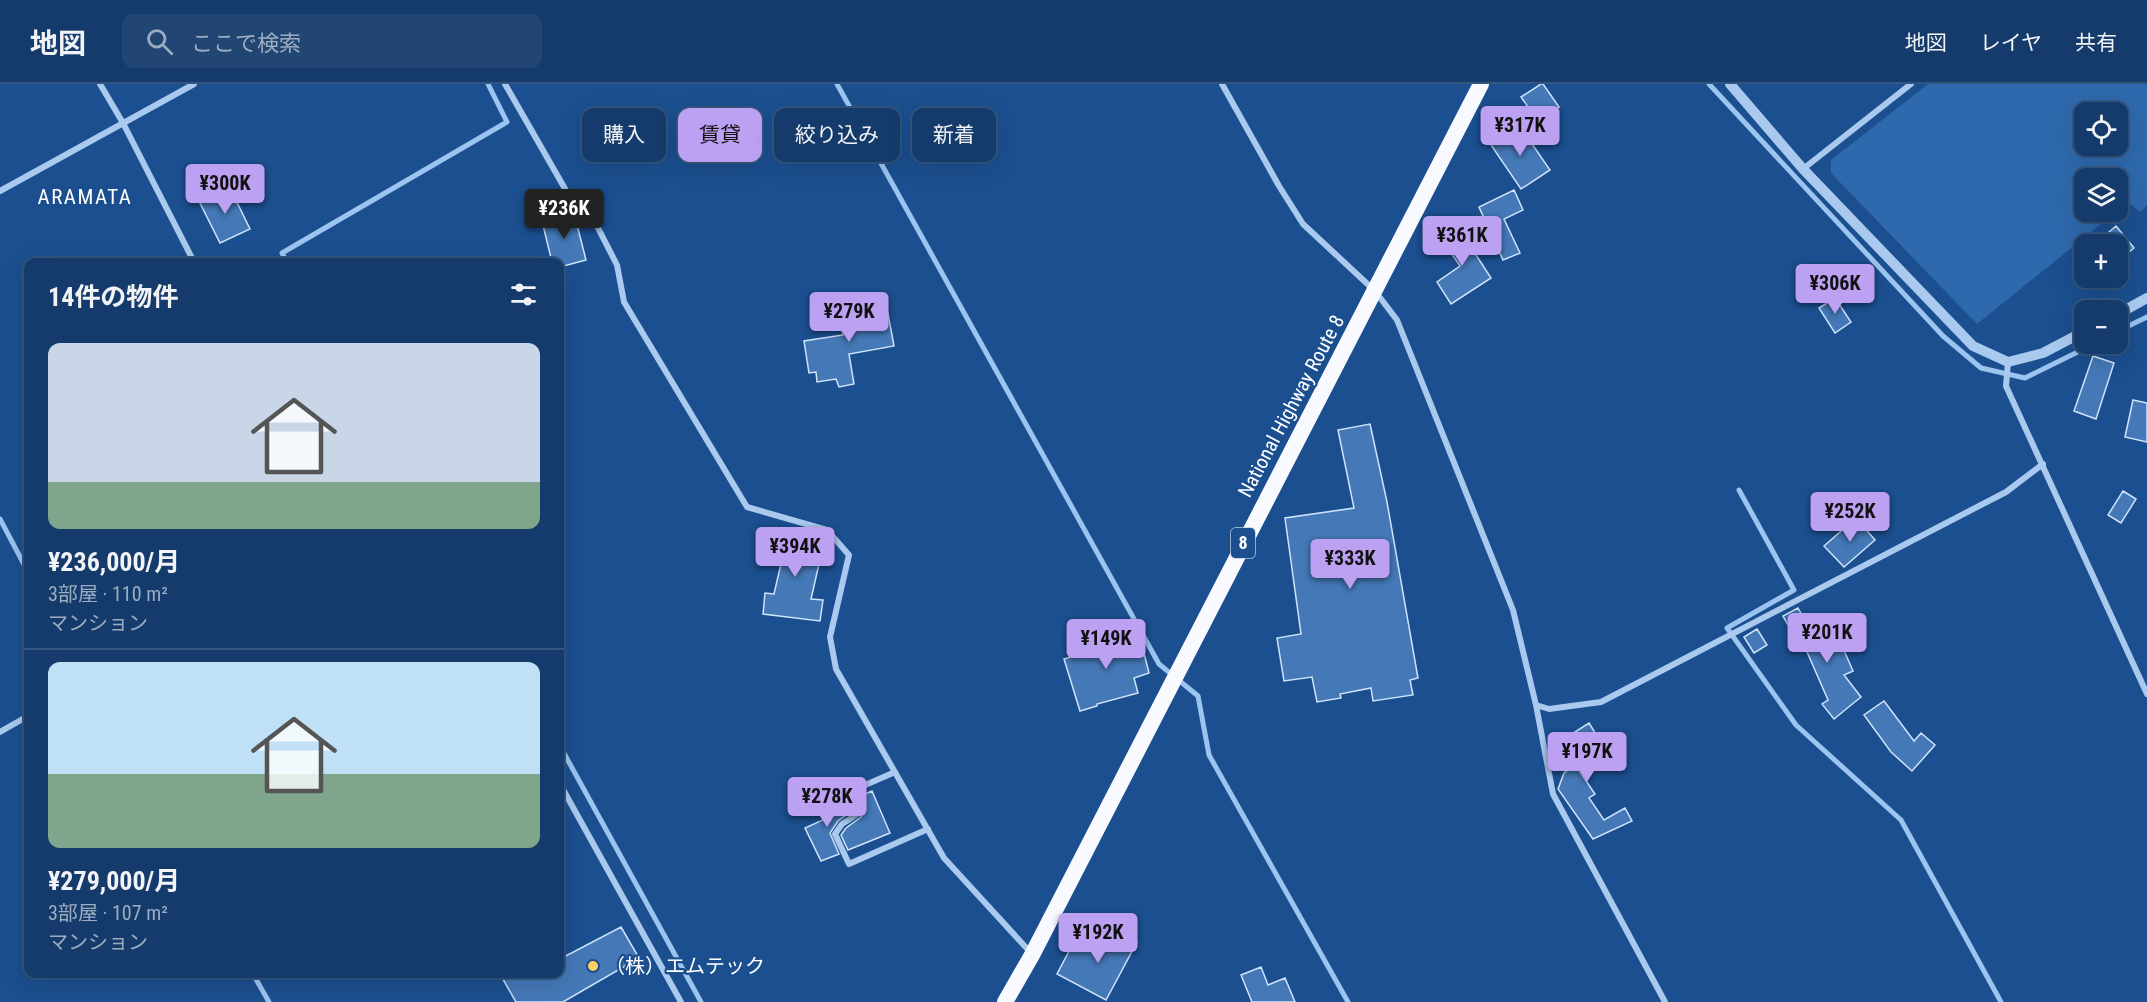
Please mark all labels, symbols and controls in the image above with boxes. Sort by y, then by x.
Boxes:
search box [122,14,542,68]
icon: search [143,25,176,58]
text: 地図 [30,27,86,60]
text: ここで検索 [191,31,301,56]
text: 地図 [1905,31,1947,55]
text: レイヤ [1980,31,2042,55]
text: 共有 [2075,31,2117,55]
map controls [2074,102,2128,354]
button: locate [2074,102,2128,156]
pin: ¥317K [1478,106,1562,157]
chip: 購入 [582,108,666,162]
chip: 賃貸 [678,108,762,162]
chip: 絞り込み [774,108,900,162]
chip: 新着 [912,108,996,162]
text: ¥317K [1495,113,1545,137]
pin: ¥300K [183,164,267,215]
button: layers [2074,168,2128,222]
text: ¥300K [200,171,250,195]
district label: ARAMATA [38,185,132,209]
pin: ¥236K [522,189,606,240]
text: ¥236K [539,196,589,220]
pin: ¥361K [1420,216,1504,267]
text: ¥361K [1437,223,1487,247]
button: + [2074,234,2128,288]
pin: ¥306K [1793,264,1877,315]
text: ¥306K [1810,271,1860,295]
icon: filters [507,278,540,311]
text: 14件の物件 [48,282,178,312]
pin: ¥279K [807,292,891,343]
text: ¥279K [824,299,874,323]
button: − [2074,300,2128,354]
street label: National Highway Route 8 [1233,311,1349,501]
icon: home [240,382,348,490]
pin: ¥252K [1808,492,1892,543]
text: ¥252K [1825,499,1875,523]
pin: ¥394K [753,527,837,578]
road number: 8 [1231,528,1255,558]
text: ¥394K [770,534,820,558]
pin: ¥333K [1308,539,1392,590]
text: ¥333K [1325,546,1375,570]
text: ¥236,000/月 [48,547,180,577]
text: 3部屋 · 110 m² [48,582,168,606]
text: マンション [48,611,148,635]
pin: ¥201K [1785,613,1869,664]
pin: ¥149K [1064,619,1148,670]
text: ¥201K [1802,620,1852,644]
text: ¥149K [1081,626,1131,650]
icon: home [240,701,348,809]
pin: ¥197K [1545,732,1629,783]
text: ¥197K [1562,739,1612,763]
pin: ¥278K [785,777,869,828]
text: ¥278K [802,784,852,808]
text: ¥279,000/月 [48,866,180,896]
text: 3部屋 · 107 m² [48,901,168,925]
pin: ¥192K [1056,913,1140,964]
text: ¥192K [1073,920,1123,944]
text: マンション [48,930,148,954]
place label: （株）エムテック [605,954,765,978]
marker: （株）エムテック [586,959,600,973]

